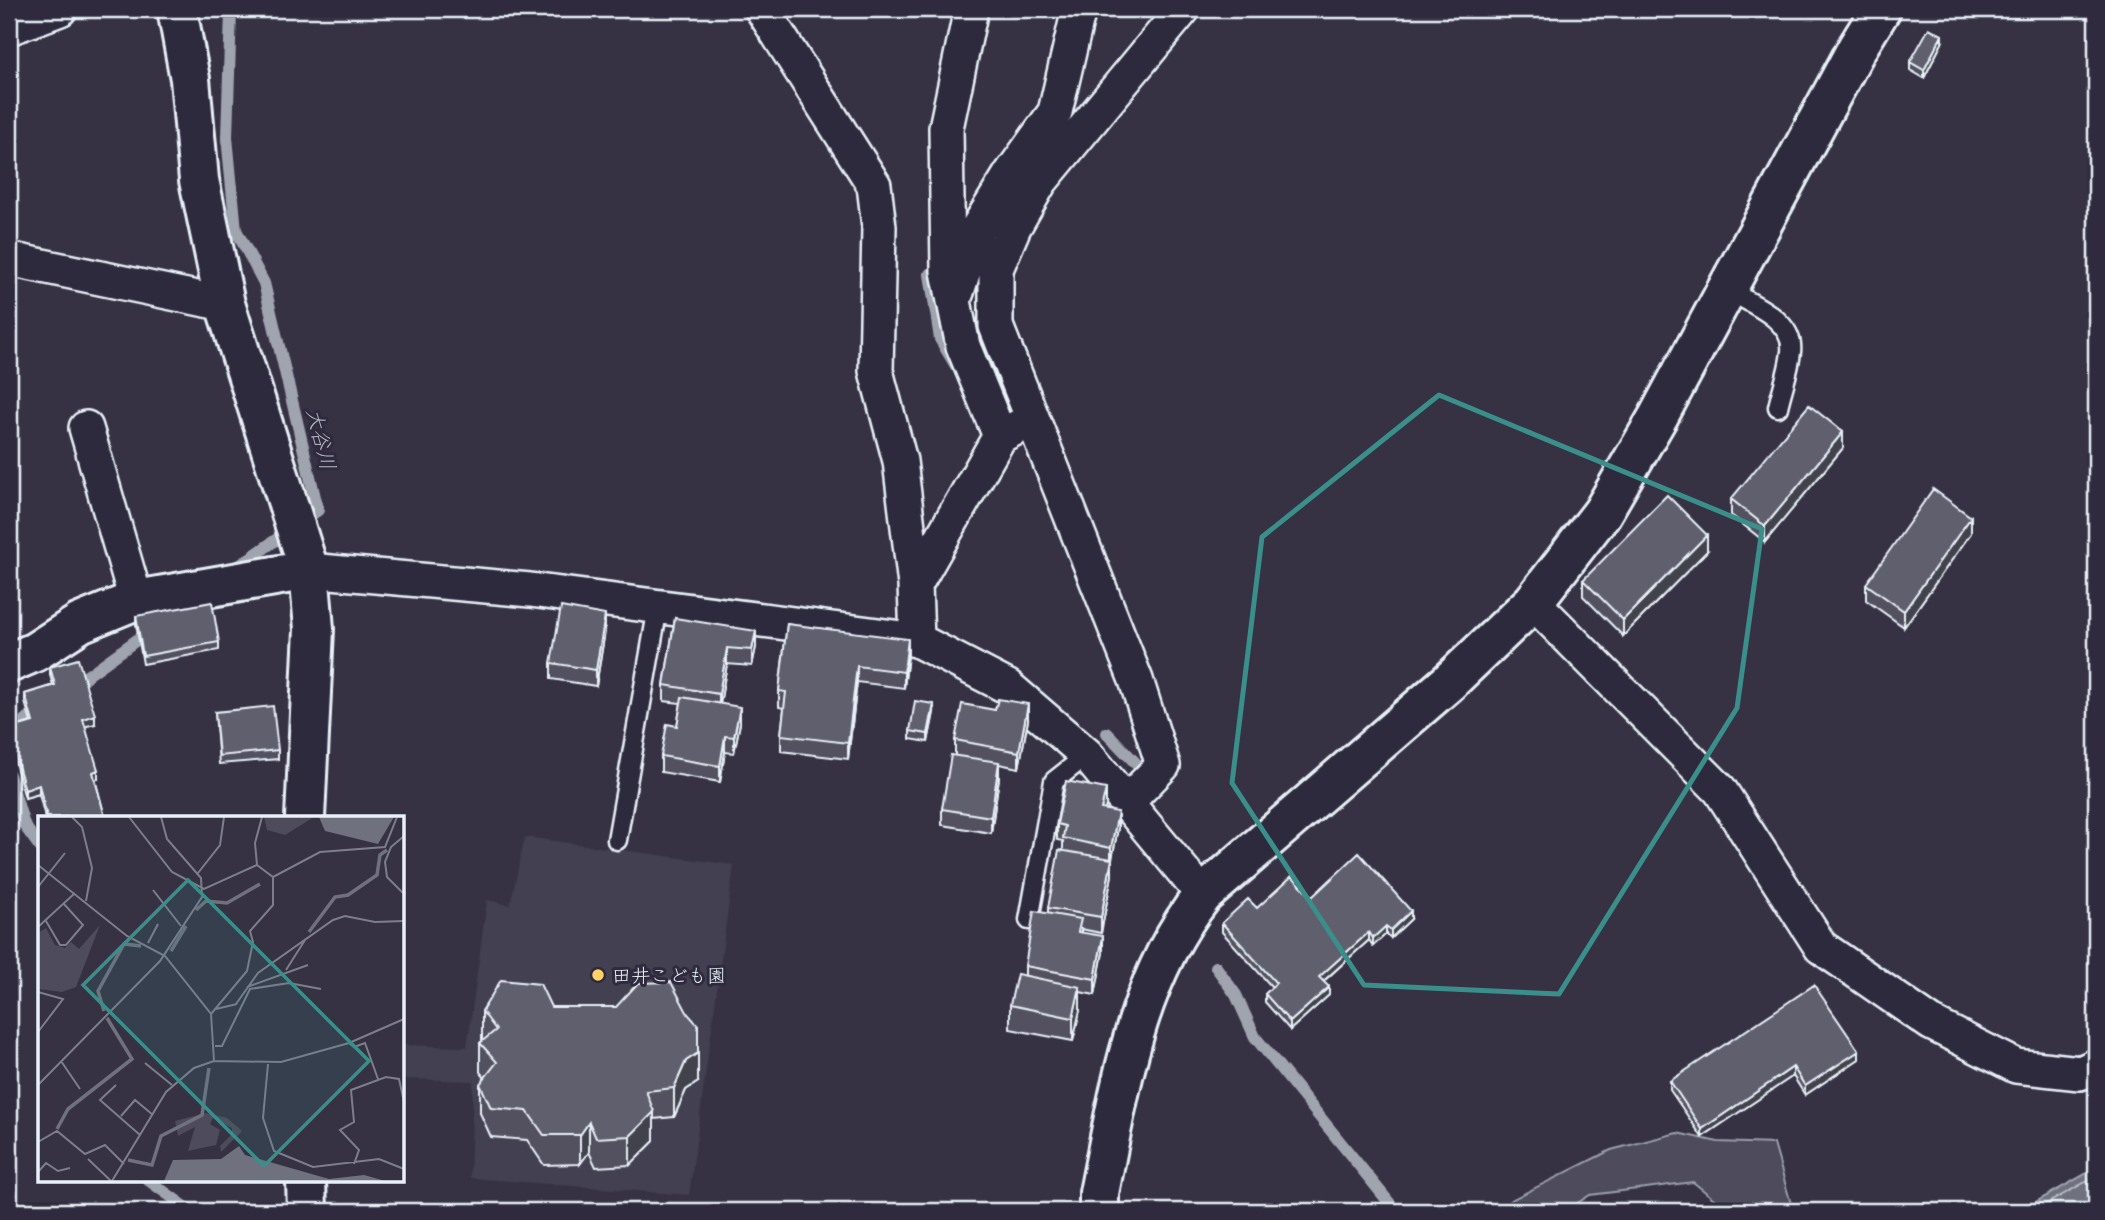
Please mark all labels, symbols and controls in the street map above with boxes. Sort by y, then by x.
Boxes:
water label: 大谷川 [301,406,340,473]
inset map [38,816,404,1182]
place label: 田井こども園 [612,965,726,988]
marker: 田井こども園 [590,967,606,983]

